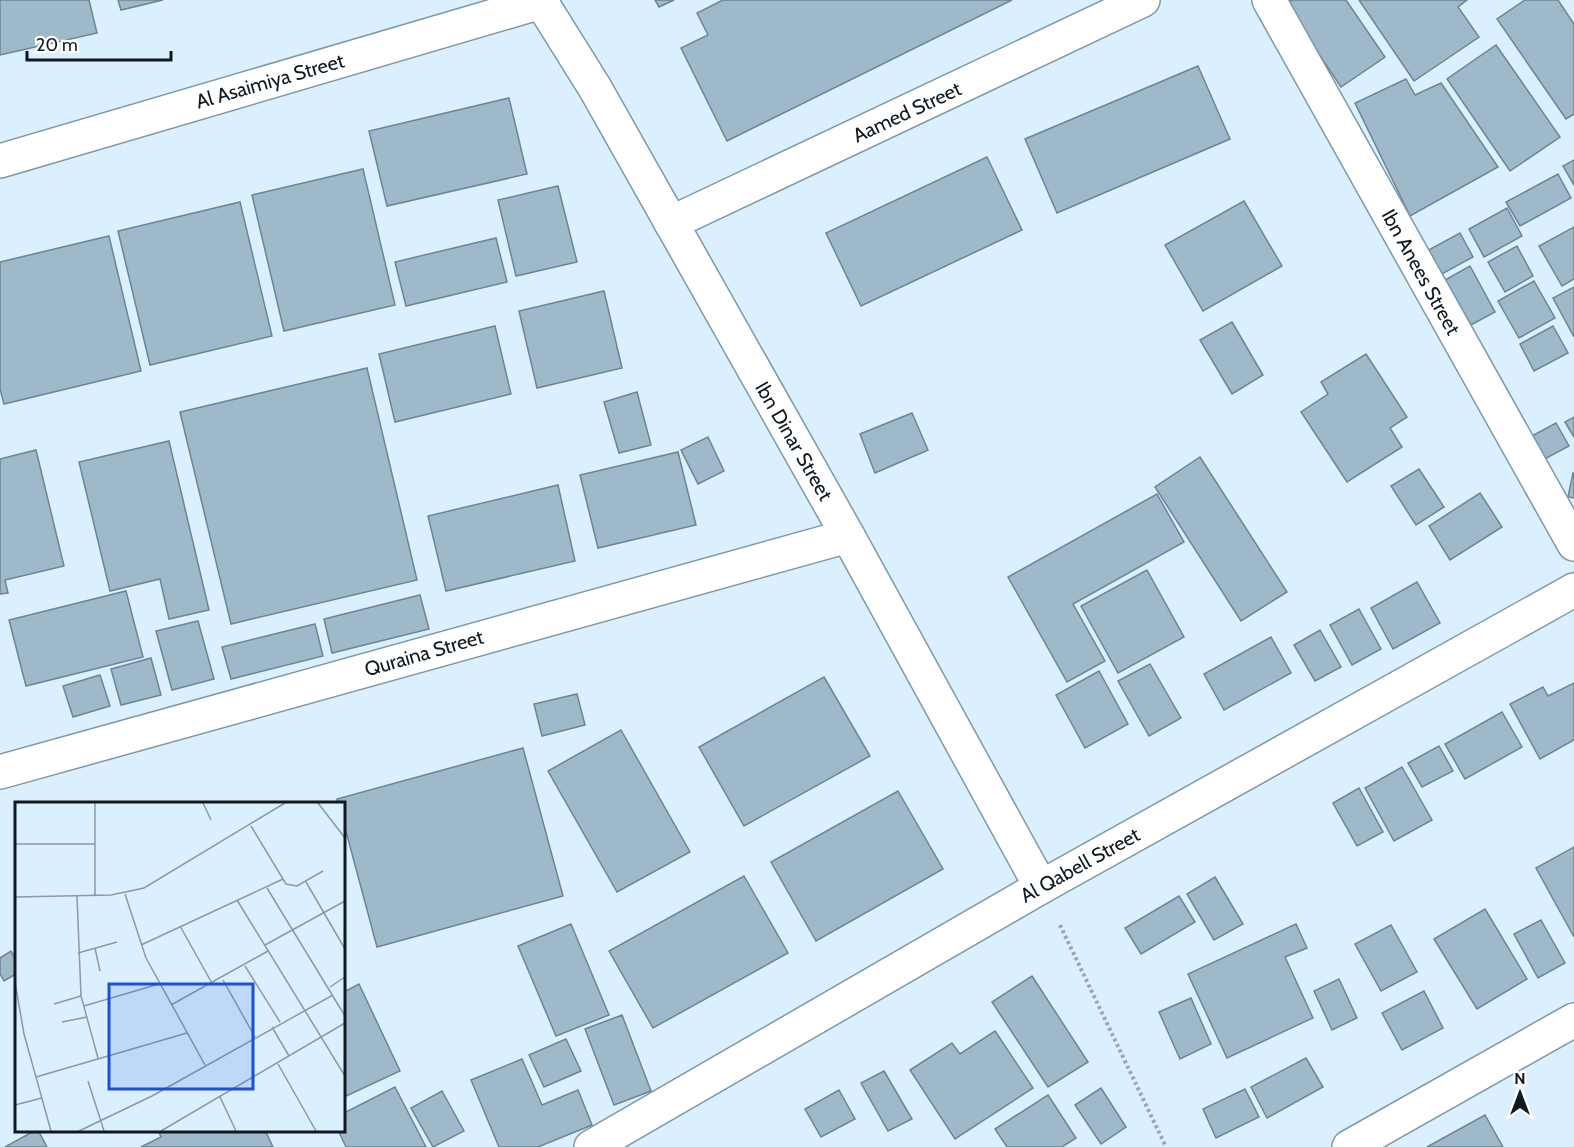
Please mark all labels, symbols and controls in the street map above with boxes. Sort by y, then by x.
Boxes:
scale bar [27,24,171,62]
text: 20 m [36,34,78,56]
street label: Al Asaimiya Street [193,48,347,114]
street label: Aamed Street [849,76,965,148]
street label: Ibn Anees Street [1377,205,1466,339]
street label: Ibn Dinar Street [750,377,838,505]
street label: Quraina Street [362,625,486,681]
inset map [15,802,345,1132]
street label: Al Qabell Street [1016,822,1144,908]
north arrow [1490,1063,1550,1123]
text: N [1514,1069,1526,1088]

